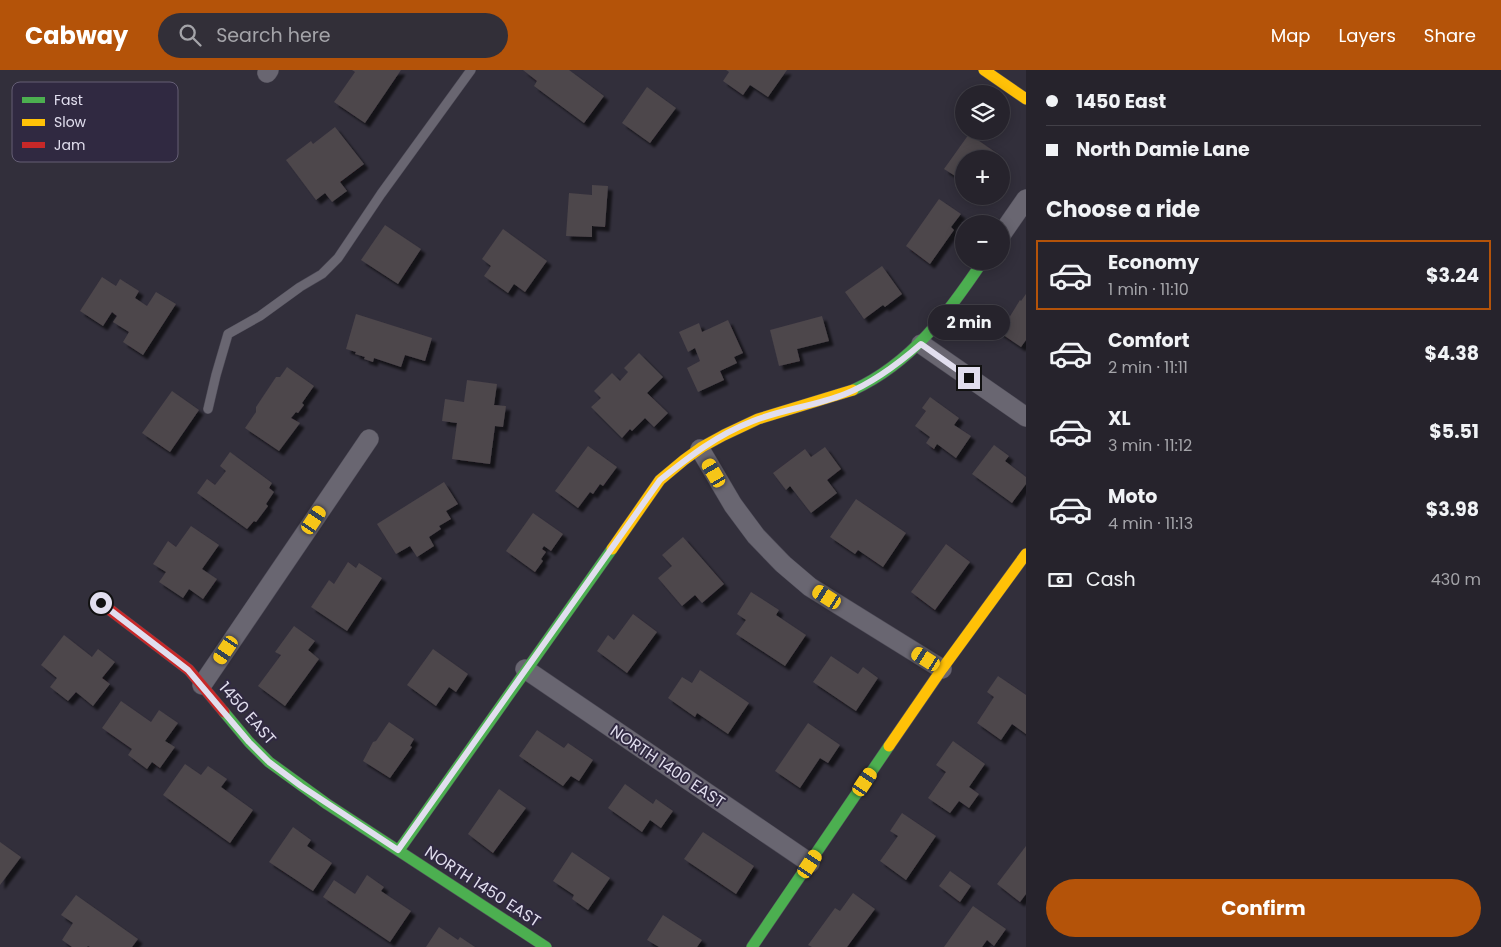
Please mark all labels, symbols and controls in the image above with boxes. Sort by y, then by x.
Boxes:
search box [158,13,508,58]
text: Cabway [25,19,128,52]
icon: search [176,21,204,49]
text: Search here [216,22,331,49]
text: Map [1271,23,1311,48]
text: Layers [1339,23,1396,48]
text: Share [1424,23,1476,48]
legend [12,82,178,162]
map controls [955,85,1010,270]
button: layers [955,85,1010,140]
text: 1450 East [1076,88,1166,115]
text: Fast [54,90,83,110]
text: Slow [54,112,87,132]
text: Jam [54,135,85,155]
text: North Damie Lane [1076,136,1250,163]
button: + [955,150,1010,205]
text: Choose a ride [1046,194,1200,225]
button: − [955,215,1010,270]
text: Economy [1108,249,1199,276]
icon: car [1048,253,1093,298]
text: $3.24 [1426,262,1479,289]
text: 1 min · 11:10 [1108,278,1189,301]
callout: 2 min [928,306,1010,340]
text: 2 min [947,311,991,334]
text: Comfort [1108,327,1190,354]
icon: car [1048,331,1093,376]
text: $4.38 [1424,340,1479,367]
text: 2 min · 11:11 [1108,356,1188,379]
route end [958,367,980,389]
text: XL [1108,405,1131,432]
icon: car [1048,409,1093,454]
text: $5.51 [1429,418,1479,445]
text: 3 min · 11:12 [1108,434,1192,457]
car [700,456,727,490]
text: Moto [1108,483,1157,510]
icon: car [1048,487,1093,532]
text: $3.98 [1426,496,1479,523]
car [299,503,328,537]
text: 4 min · 11:13 [1108,512,1193,535]
icon: cash [1046,566,1074,594]
text: Cash [1086,566,1136,593]
text: 430 m [1431,568,1481,591]
car [810,583,843,611]
route start [90,592,112,614]
car [211,633,240,667]
car [909,645,942,673]
street label: 1450 EAST [214,677,282,750]
street label: NORTH 1400 EAST [606,719,730,814]
car [850,765,879,799]
street label: NORTH 1450 EAST [420,840,546,933]
car [795,847,824,881]
button: Confirm [1046,879,1481,937]

